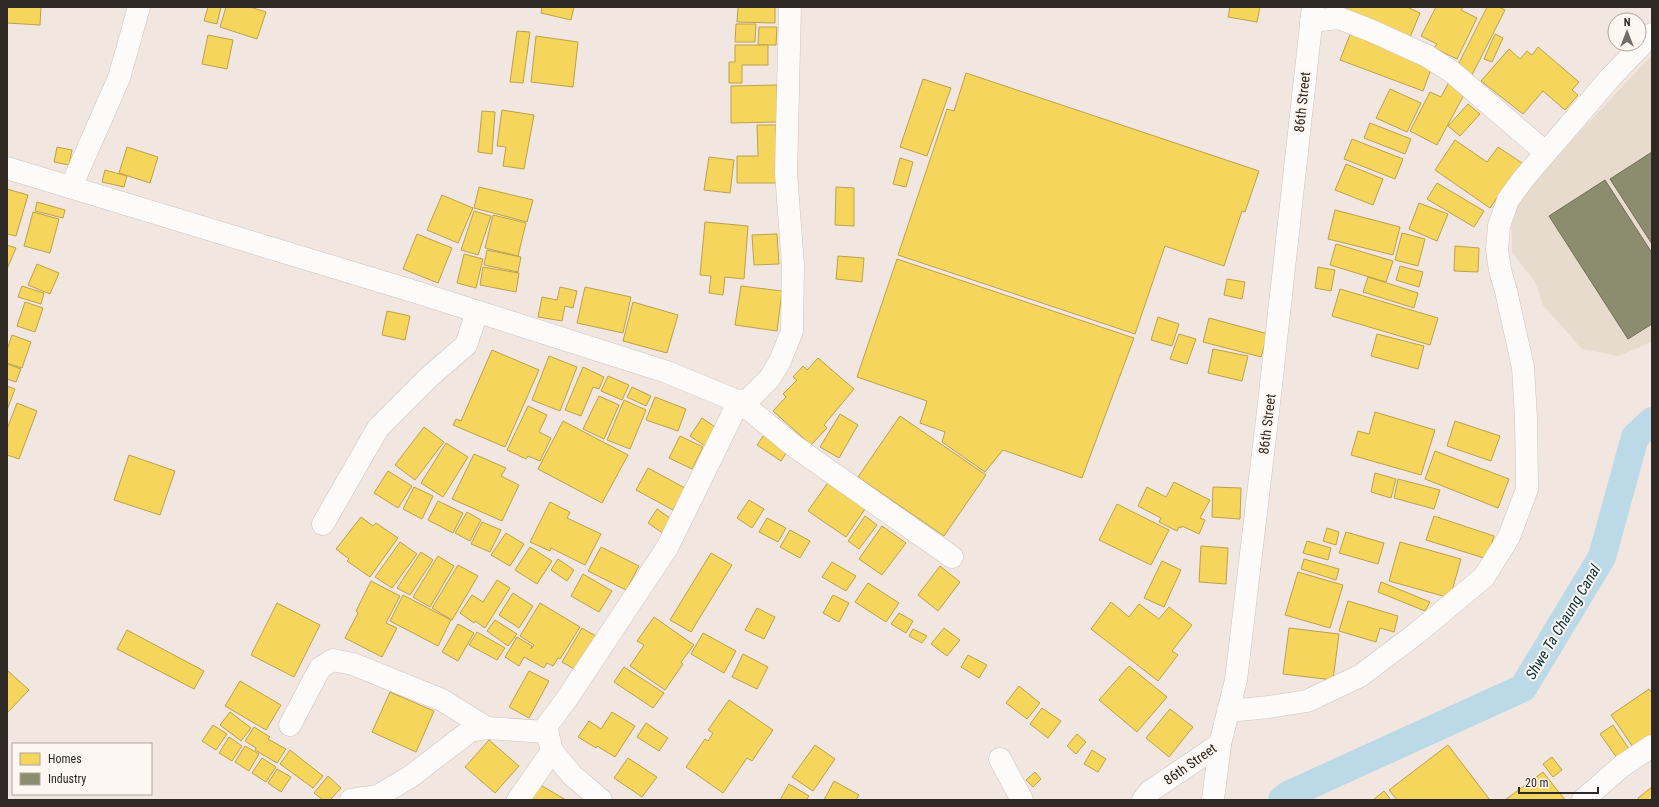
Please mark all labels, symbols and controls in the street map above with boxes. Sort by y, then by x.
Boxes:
north arrow [1607,12,1647,52]
text: N [1624,16,1631,29]
street label: 86th Street [1291,71,1313,133]
street label: 86th Street [1255,393,1279,455]
water label: Shwe Ta Chaung Canal [1522,561,1605,683]
street label: 86th Street [1161,740,1219,788]
legend [12,743,152,795]
text: Homes [48,752,82,766]
scale bar [1519,769,1598,795]
text: Industry [48,772,86,786]
text: 20 m [1525,776,1549,790]

